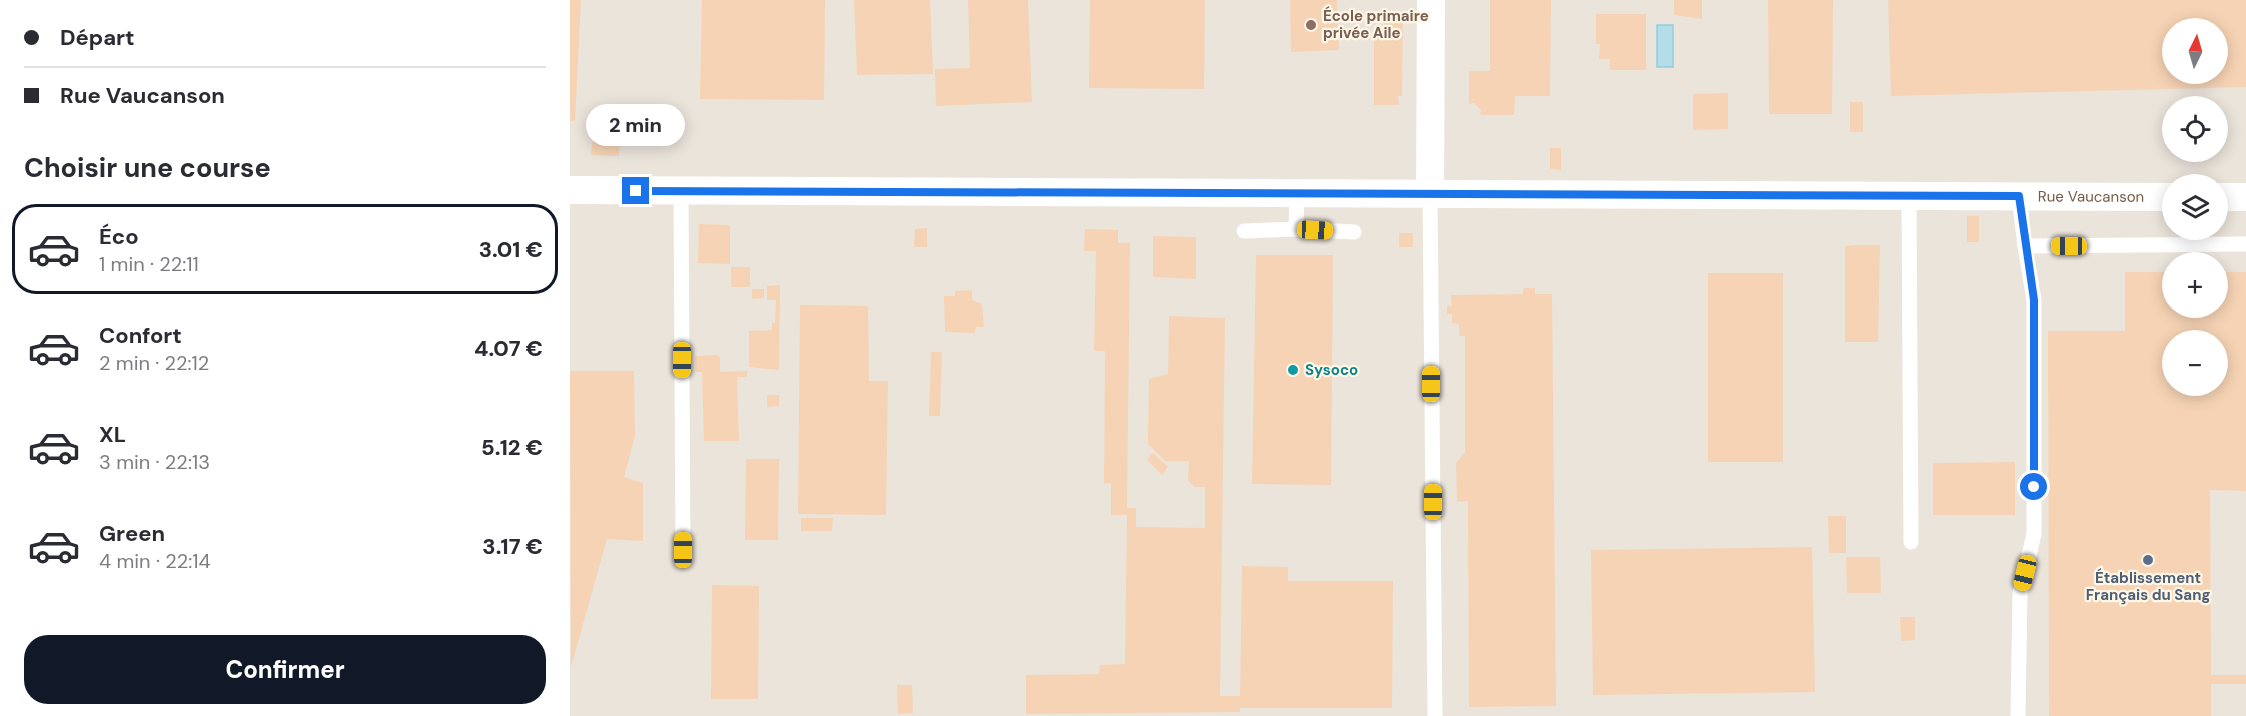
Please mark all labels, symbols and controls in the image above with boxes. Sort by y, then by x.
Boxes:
place label: École primaire privée Aile [1323,6,1429,43]
marker: École primaire privée Aile [1304,18,1318,32]
north arrow [2162,18,2228,84]
map controls [2162,18,2228,396]
text: Départ [60,23,135,52]
text: Rue Vaucanson [60,81,225,110]
button: locate [2162,96,2228,162]
callout: 2 min [586,104,686,146]
text: 2 min [609,112,662,138]
text: Choisir une course [24,150,271,185]
button: layers [2162,174,2228,240]
route end [622,177,649,204]
street label: Rue Vaucanson [2038,186,2144,207]
car [1297,220,1333,240]
icon: car [27,222,81,276]
text: Éco [99,222,139,251]
text: 3.01 € [479,235,543,264]
car [2051,237,2087,255]
text: 1 min · 22:11 [99,251,199,277]
button: + [2162,252,2228,318]
icon: car [27,321,81,375]
text: Confort [99,321,182,350]
button: − [2162,330,2228,396]
text: 4.07 € [474,334,543,363]
car [673,342,691,378]
text: 2 min · 22:12 [99,350,209,376]
place label: Sysoco [1305,360,1358,380]
marker: Sysoco [1286,363,1300,377]
car [1422,366,1440,402]
icon: car [27,420,81,474]
text: XL [99,420,126,449]
text: 5.12 € [481,433,543,462]
text: 3 min · 22:13 [99,449,210,475]
route start [2020,473,2047,500]
car [1424,484,1442,520]
icon: car [27,519,81,573]
text: Green [99,519,165,548]
text: 3.17 € [482,532,543,561]
car [674,532,692,568]
text: 4 min · 22:14 [99,548,211,574]
car [2012,553,2038,593]
marker: Établissement Français du Sang [2141,553,2155,567]
place label: Établissement Français du Sang [2086,568,2210,605]
button: Confirmer [24,635,546,704]

